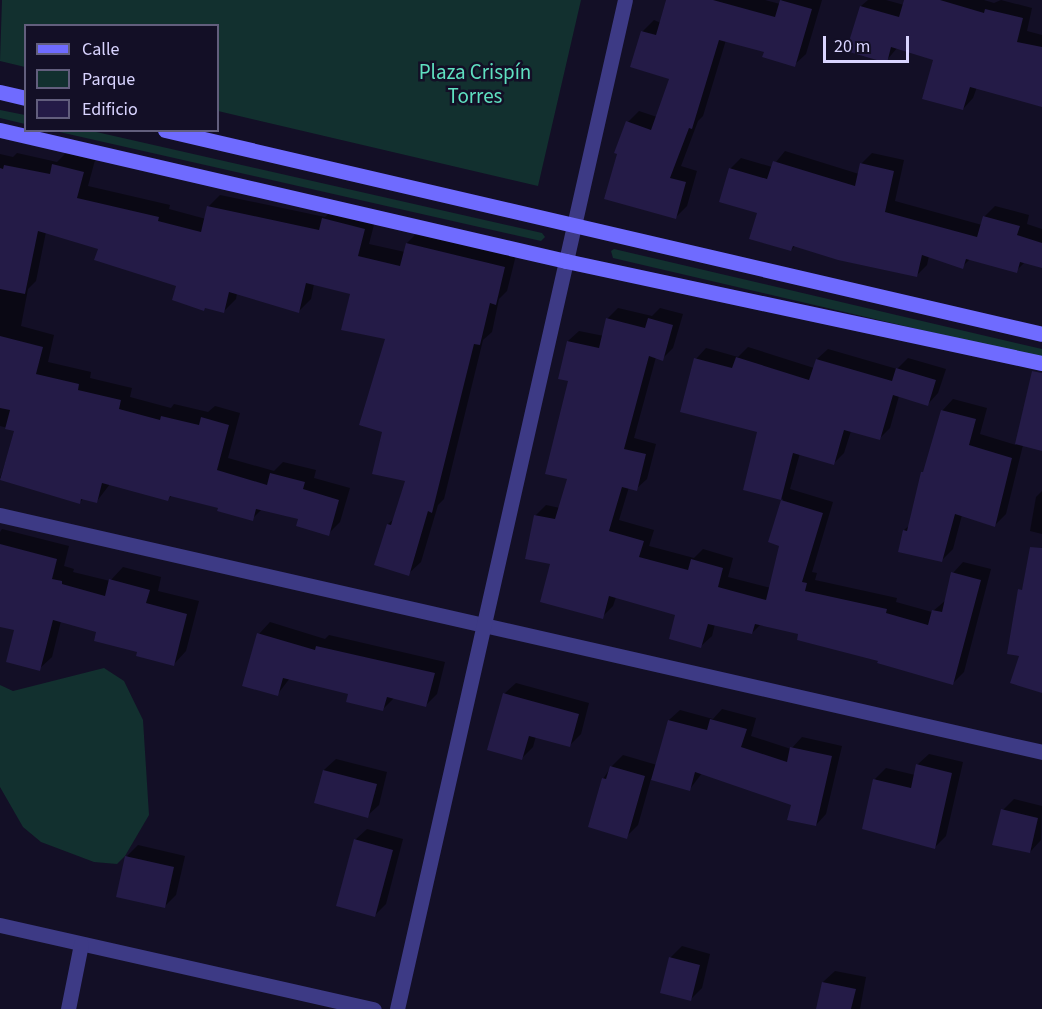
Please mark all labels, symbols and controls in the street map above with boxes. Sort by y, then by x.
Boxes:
legend [24,24,219,132]
scale bar [826,24,912,62]
text: 20 m [834,34,870,59]
text: Calle [82,37,119,62]
park label: Plaza Crispín Torres [419,59,531,109]
text: Parque [82,67,135,92]
text: Edificio [82,97,138,122]

